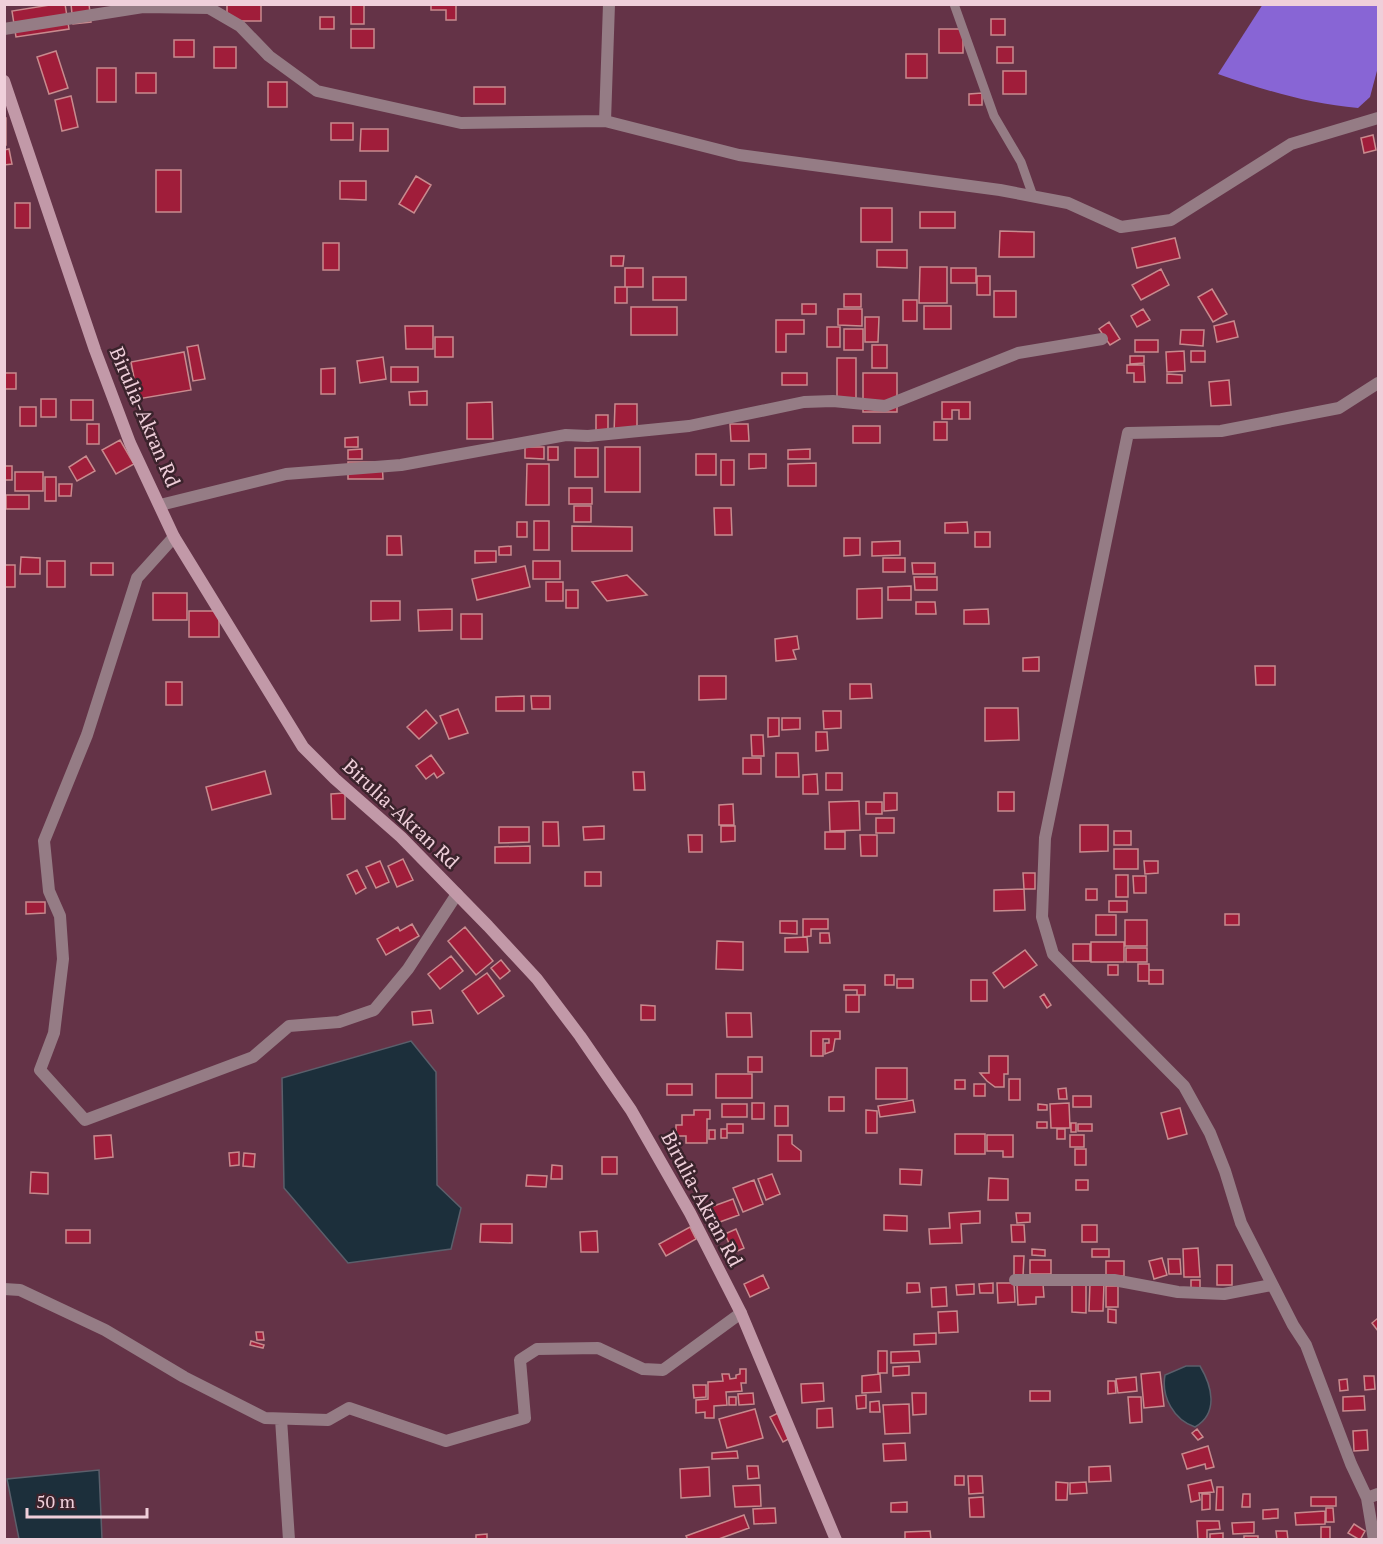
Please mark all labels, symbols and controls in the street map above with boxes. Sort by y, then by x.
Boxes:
street label: Birulia-Akran Rd [104,343,187,491]
street label: Birulia-Akran Rd [337,753,465,875]
street label: Birulia-Akran Rd [655,1126,749,1271]
scale bar [27,1481,147,1519]
text: 50 m [36,1489,76,1513]

